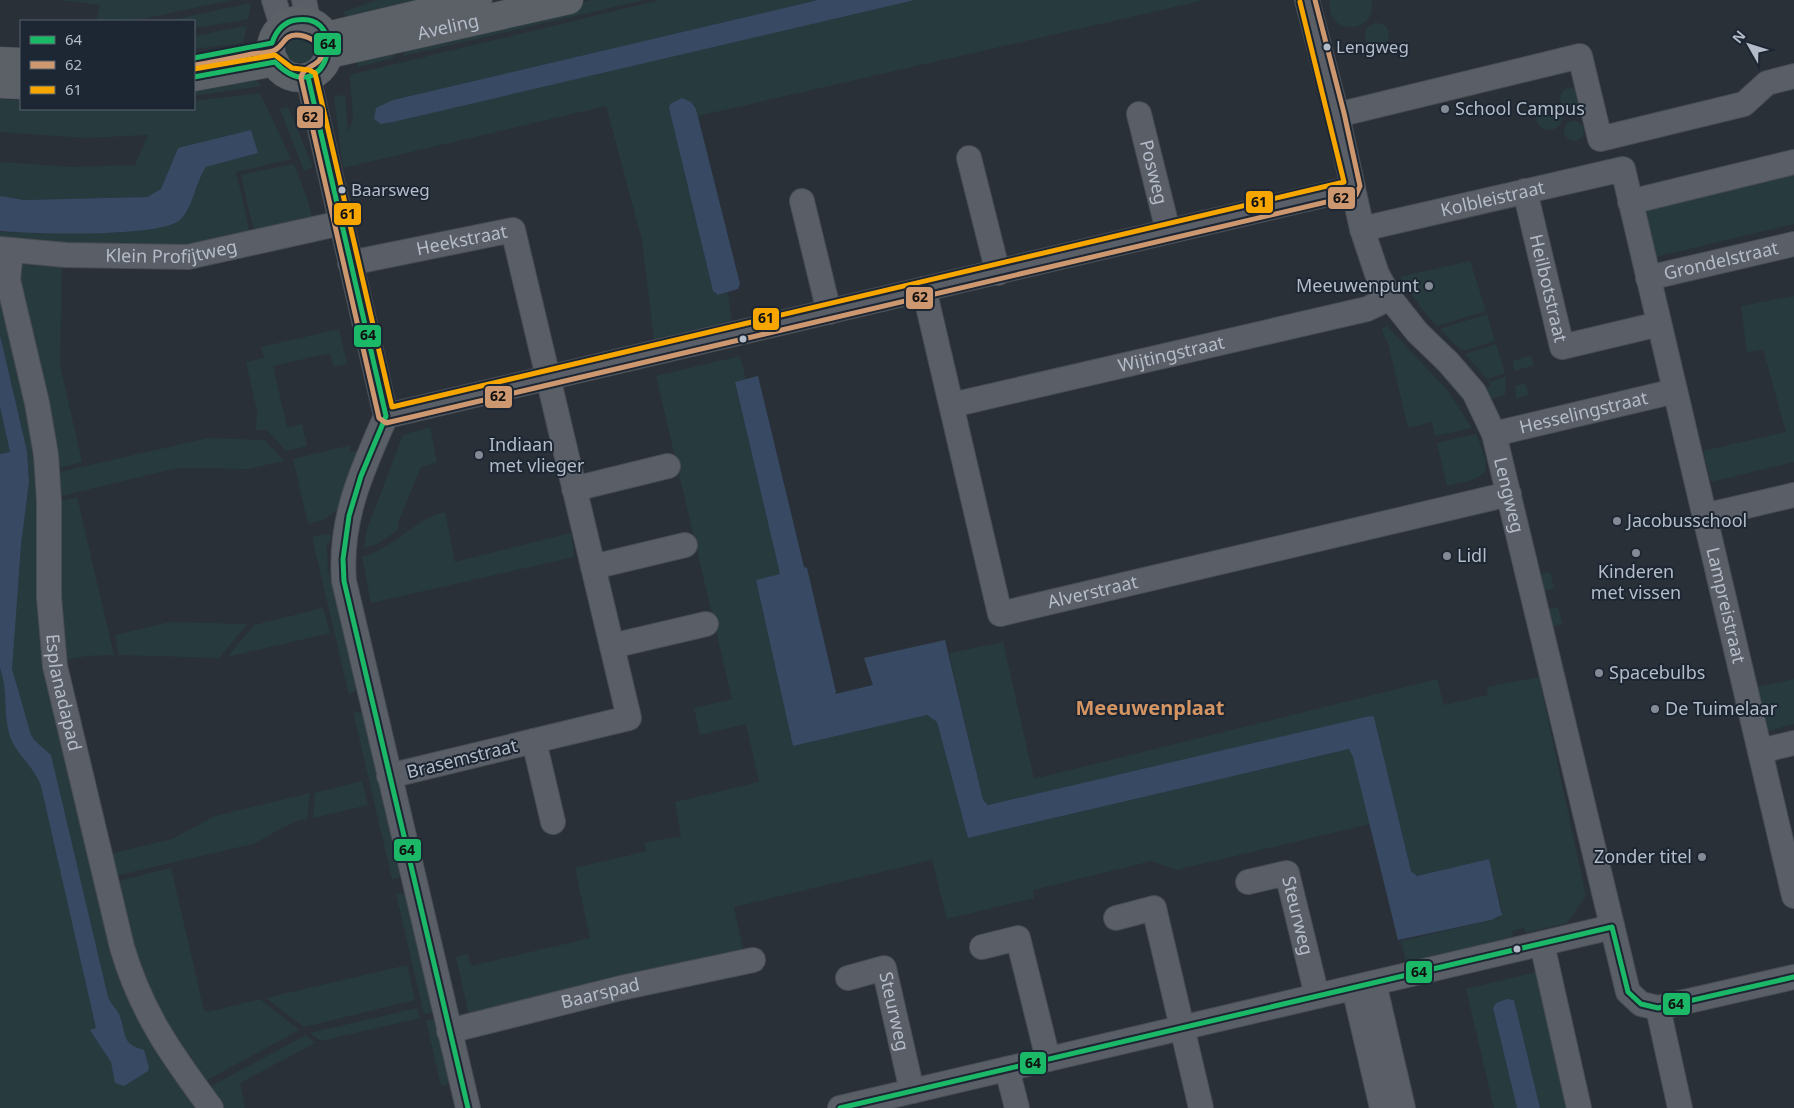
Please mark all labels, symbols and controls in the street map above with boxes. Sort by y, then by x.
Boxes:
street label: Aveling [415,8,481,45]
legend [20,20,195,110]
north arrow [1724,20,1774,70]
text: N [1728,26,1749,47]
text: 64 [65,29,83,49]
line badge: 64 [313,32,342,56]
text: 64 [320,34,336,53]
place label: Lengweg [1336,35,1409,58]
marker: Lengweg [1322,42,1332,52]
text: 62 [65,54,82,74]
text: 61 [65,79,82,99]
place label: School Campus [1455,96,1585,120]
marker: School Campus [1439,103,1451,115]
line badge: 62 [296,105,324,129]
text: 62 [302,107,318,126]
street label: Posweg [1135,137,1174,207]
street label: Kolbleistraat [1438,174,1547,222]
place label: Baarsweg [351,178,430,201]
marker: Baarsweg [337,185,347,195]
line badge: 62 [1327,186,1356,210]
text: 62 [1333,188,1349,207]
line badge: 61 [1245,190,1274,214]
text: 61 [1251,192,1267,211]
line badge: 61 [333,202,362,226]
text: 61 [340,204,356,223]
street label: Heekstraat [414,218,510,260]
street label: Heilbotstraat [1525,232,1574,345]
street label: Klein Profijtweg [105,233,239,268]
street label: Grondelstraat [1661,235,1781,285]
place label: Meeuwenpunt [1296,273,1419,297]
marker: Meeuwenpunt [1423,280,1435,292]
line badge: 62 [905,286,934,310]
text: 62 [912,287,928,306]
line badge: 61 [752,307,780,331]
text: 61 [758,308,774,327]
line badge: 64 [353,324,382,348]
text: 64 [360,325,376,344]
street label: Wijtingstraat [1116,329,1227,377]
unlabelled marker [738,334,748,344]
line badge: 62 [484,385,513,409]
street label: Hesselingstraat [1517,385,1650,439]
text: 62 [490,386,506,405]
place label: Indiaan met vlieger [489,432,585,477]
marker: Indiaan met vlieger [473,449,485,461]
street label: Lengweg [1489,455,1530,535]
place label: Jacobusschool [1625,508,1747,532]
marker: Jacobusschool [1611,515,1623,527]
place label: Lidl [1457,543,1487,567]
street label: Lampreistraat [1701,545,1752,666]
marker: Kinderen met vissen [1630,547,1642,559]
marker: Lidl [1441,550,1453,562]
place label: Kinderen met vissen [1591,559,1681,604]
street label: Alverstraat [1045,569,1140,613]
street label: Esplanadapad [41,633,88,753]
place label: Spacebulbs [1609,660,1705,684]
marker: Spacebulbs [1593,667,1605,679]
district label: Meeuwenplaat [1075,694,1225,721]
place label: De Tuimelaar [1665,696,1778,720]
marker: De Tuimelaar [1649,703,1661,715]
street label: Brasemstraat [404,733,520,783]
line badge: 64 [393,838,422,862]
text: 64 [399,840,415,859]
place label: Zonder titel [1594,844,1692,868]
marker: Zonder titel [1696,851,1708,863]
street label: Steurweg [1277,874,1320,957]
unlabelled marker [1512,944,1522,954]
line badge: 64 [1405,960,1433,984]
text: 64 [1411,962,1427,981]
street label: Steurweg [874,969,916,1053]
street label: Baarspad [558,971,642,1014]
line badge: 64 [1662,992,1691,1016]
text: 64 [1668,994,1684,1013]
line badge: 64 [1019,1051,1047,1075]
text: 64 [1025,1053,1041,1072]

